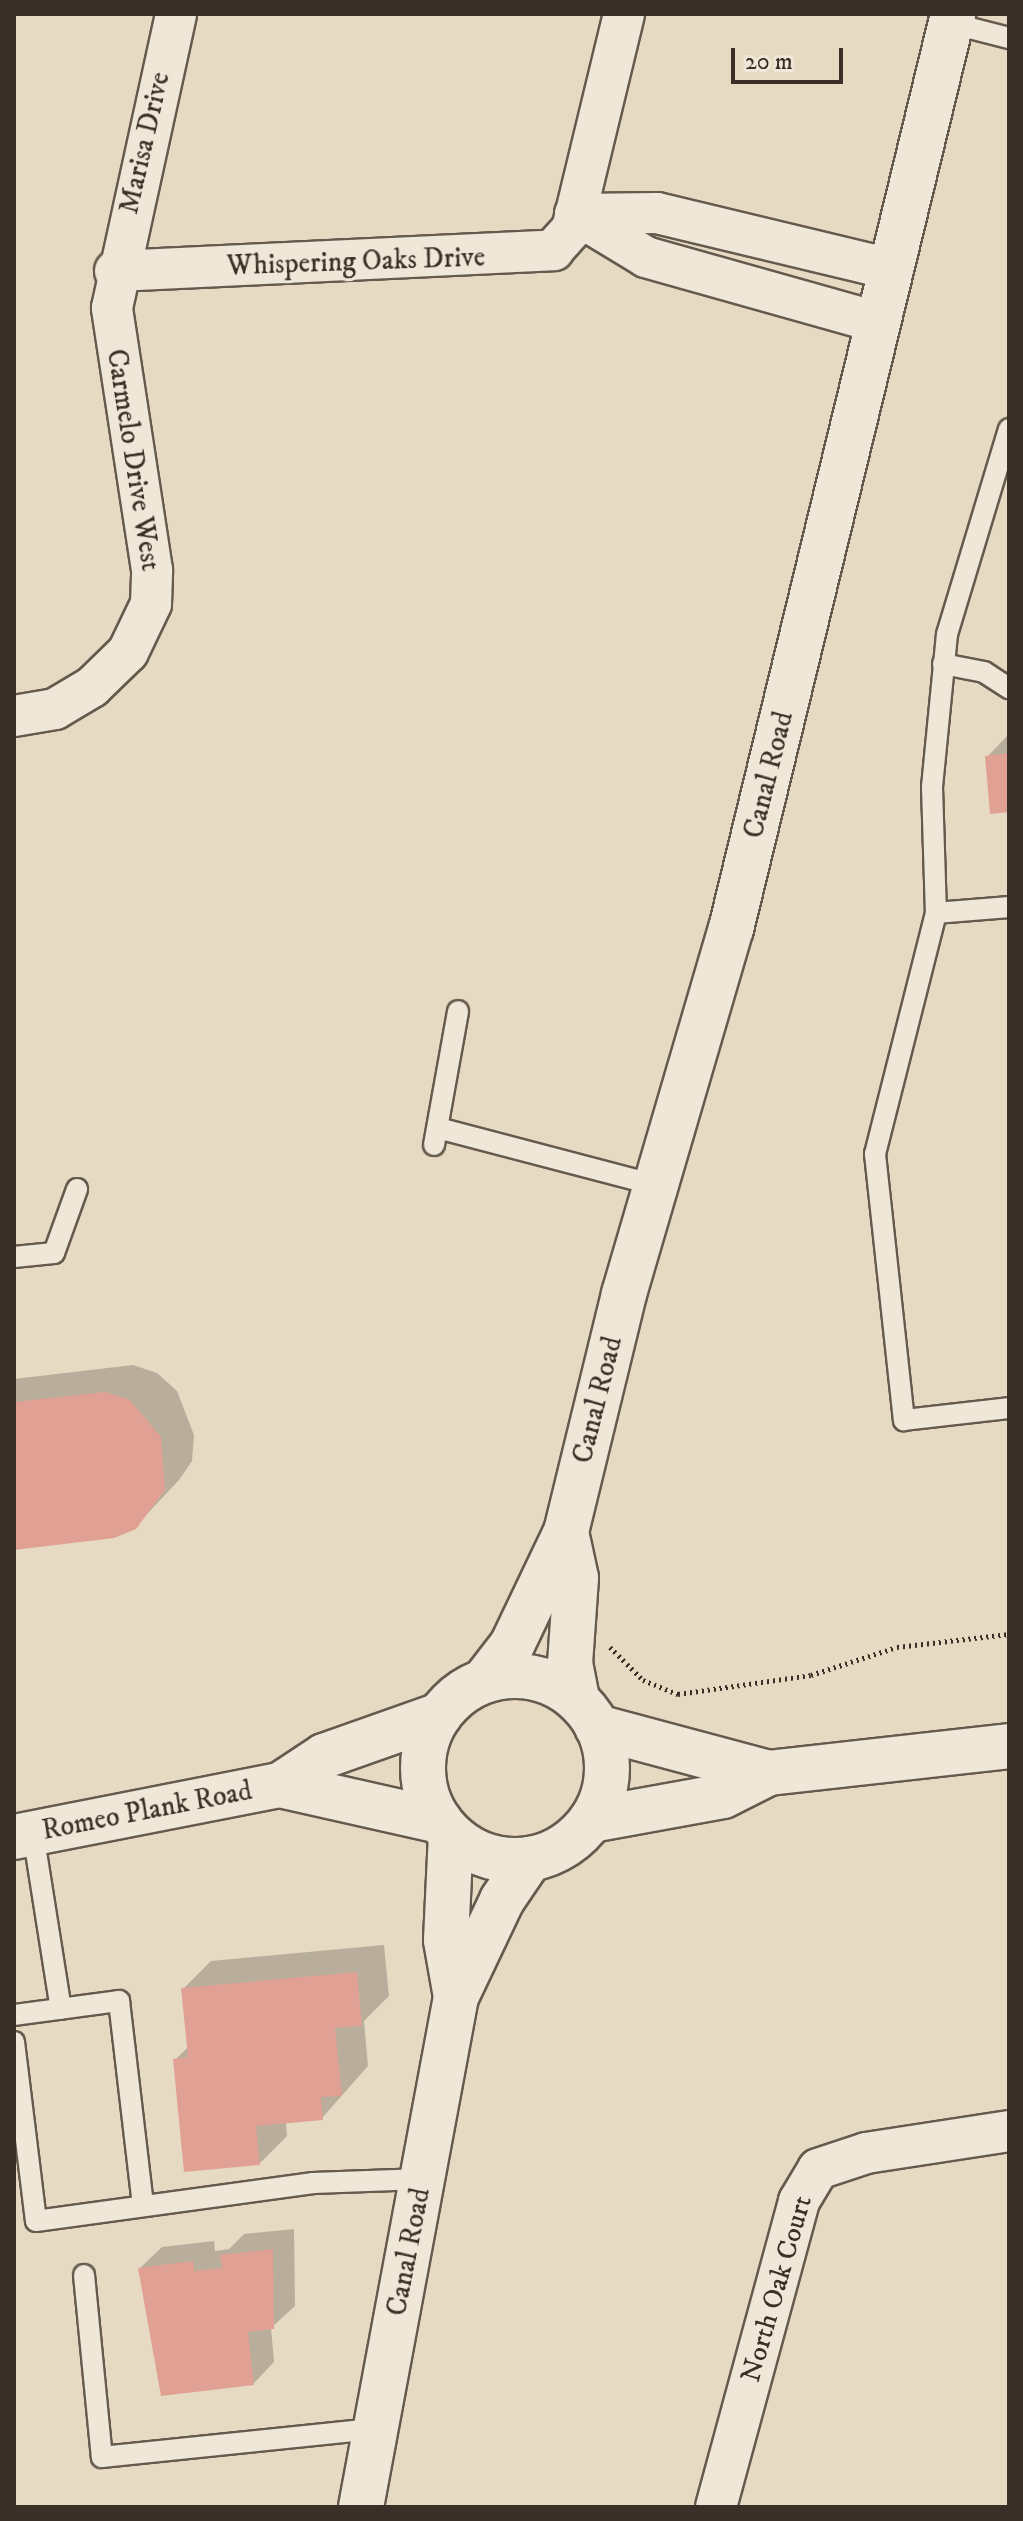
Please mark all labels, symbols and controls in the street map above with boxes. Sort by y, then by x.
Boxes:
scale bar [735,32,847,82]
text: 20 m [745,47,793,77]
street label: Marisa Drive [112,69,178,217]
street label: Whispering Oaks Drive [226,241,486,283]
street label: Carmelo Drive West [99,347,167,573]
street label: Canal Road [737,708,801,842]
street label: Canal Road [566,1333,630,1467]
street label: Romeo Plank Road [39,1774,255,1848]
street label: Canal Road [380,2185,438,2319]
street label: North Oak Court [734,2192,820,2386]

